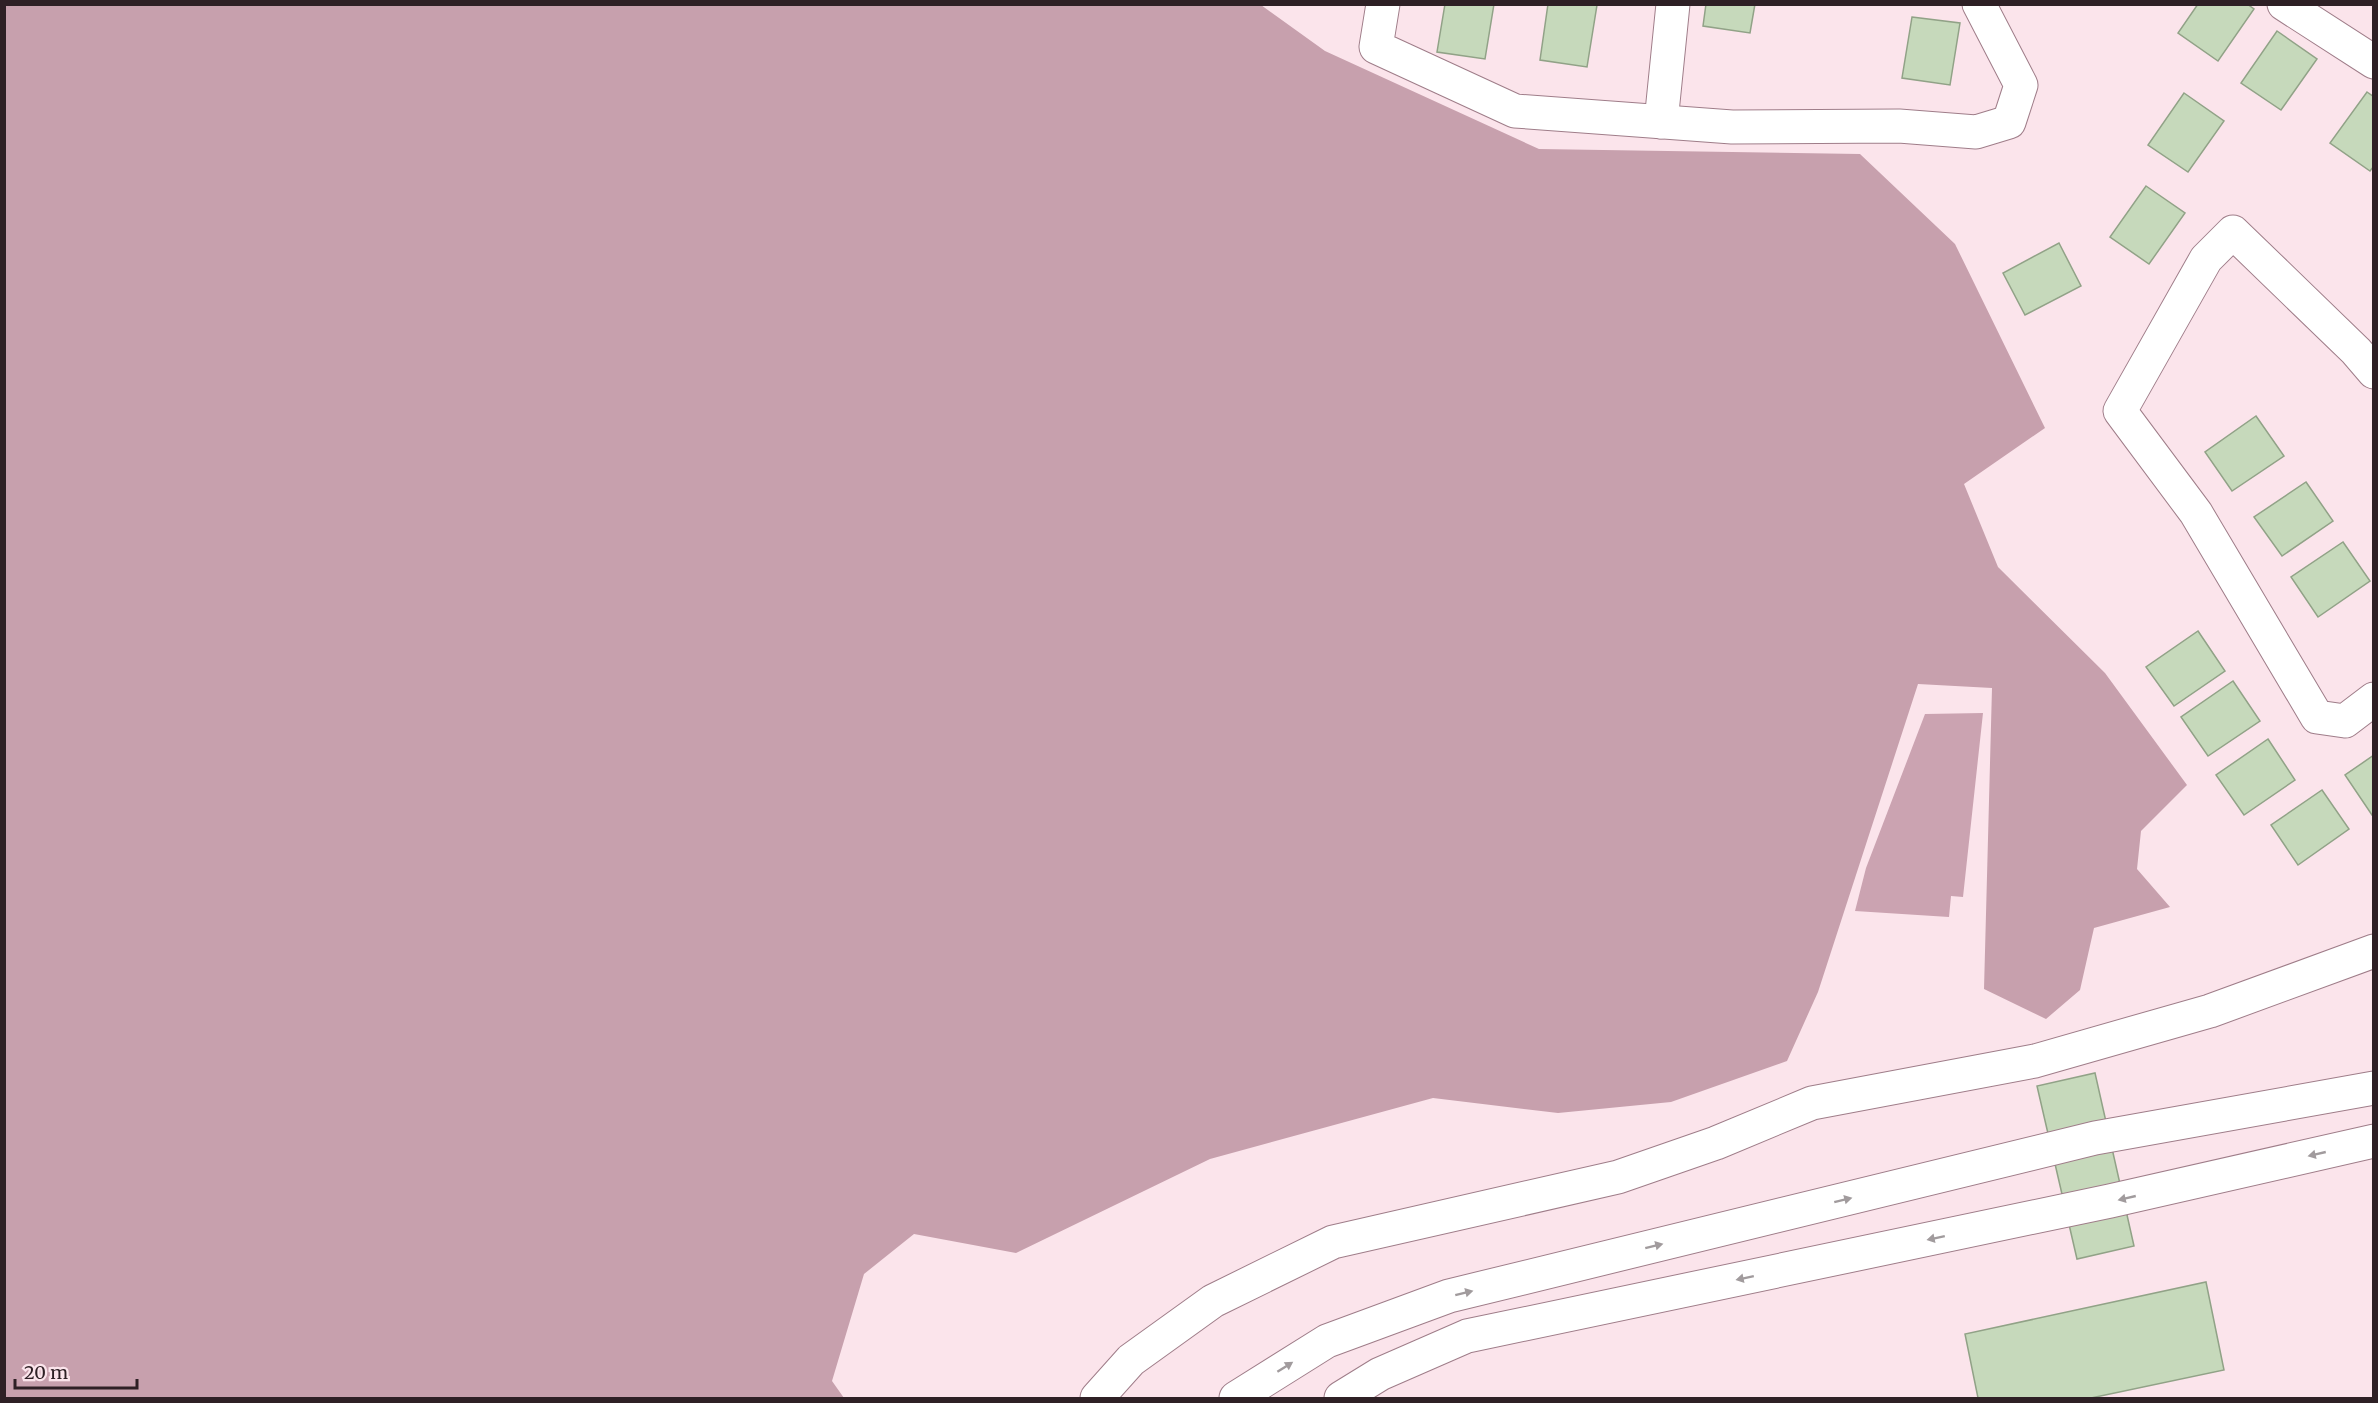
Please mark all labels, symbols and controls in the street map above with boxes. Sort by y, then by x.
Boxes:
one-way arrow [2307,1149,2326,1159]
one-way arrow [2117,1193,2136,1203]
one-way arrow [1834,1194,1852,1204]
one-way arrow [1926,1234,1945,1243]
one-way arrow [1645,1241,1663,1251]
one-way arrow [1735,1274,1754,1283]
one-way arrow [1455,1287,1474,1297]
scale bar [15,1352,136,1390]
text: 20 m [24,1361,68,1384]
one-way arrow [1277,1361,1293,1372]

